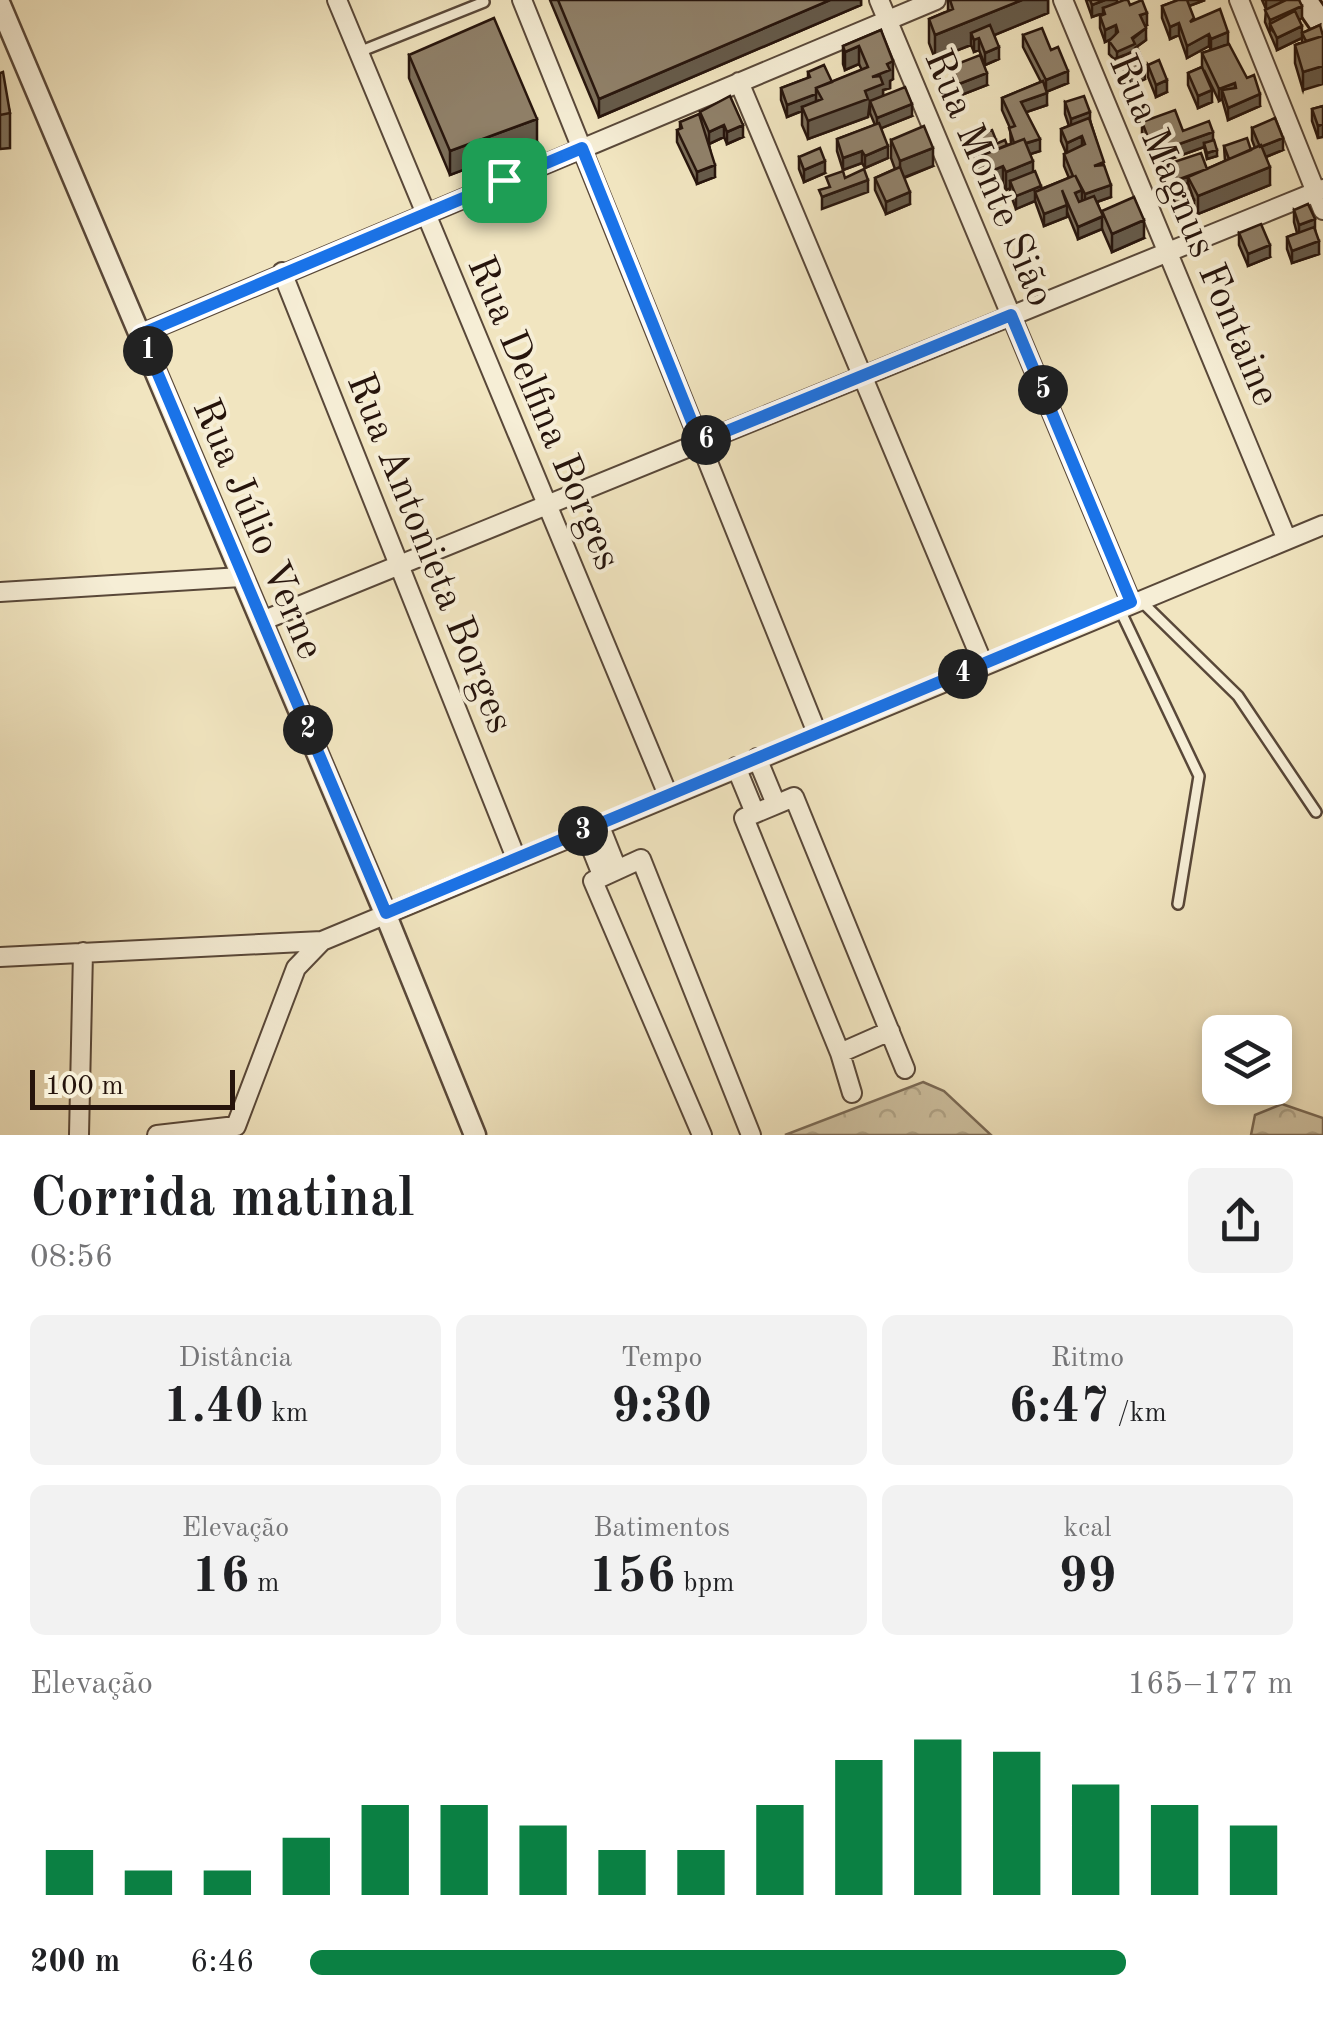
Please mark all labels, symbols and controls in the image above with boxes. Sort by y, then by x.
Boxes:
street label: Rua Monte Sião [915,44,1059,313]
street label: Rua Magnus Fontaine [1100,49,1284,412]
pin [462,138,547,223]
icon: arrive [477,153,532,208]
street label: Rua Delfina Borges [458,251,626,576]
pin: 1 [123,326,173,376]
text: 1 [140,337,156,365]
pin: 5 [1018,365,1068,415]
street label: Rua Antonieta Borges [338,368,519,739]
text: 5 [1035,376,1051,404]
street label: Rua Júlio Verne [184,394,329,666]
pin: 6 [681,415,731,465]
text: 6 [698,426,714,454]
pin: 4 [938,649,988,699]
text: 4 [955,660,971,688]
pin: 2 [283,705,333,755]
text: 2 [300,716,316,744]
pin: 3 [558,806,608,856]
text: 3 [575,817,591,845]
map controls [1202,1015,1292,1105]
button: layers [1202,1015,1292,1105]
scale bar [30,1065,235,1110]
text: 100 m [45,1073,124,1101]
button: share [1188,1168,1293,1273]
text: Corrida matinal [30,1173,415,1228]
text: 08:56 [30,1242,113,1274]
text: Distância [179,1345,292,1373]
text: Tempo [621,1345,702,1373]
text: Ritmo [1051,1345,1124,1373]
text: 1.40 [163,1383,264,1433]
text: 9:30 [611,1383,712,1433]
text: 6:47 [1008,1383,1109,1433]
text: km [264,1400,308,1428]
text: /km [1109,1400,1167,1428]
text: Elevação [182,1515,289,1543]
text: Batimentos [593,1515,730,1543]
text: kcal [1063,1515,1112,1543]
text: 16 [191,1553,249,1603]
text: 156 [589,1553,676,1603]
text: 99 [1059,1553,1117,1603]
text: m [249,1570,280,1598]
text: bpm [676,1570,734,1598]
text: Elevação [30,1669,153,1701]
text: 165–177 m [1127,1669,1293,1701]
text: 200 m [30,1947,120,1979]
text: 6:46 [190,1947,255,1979]

